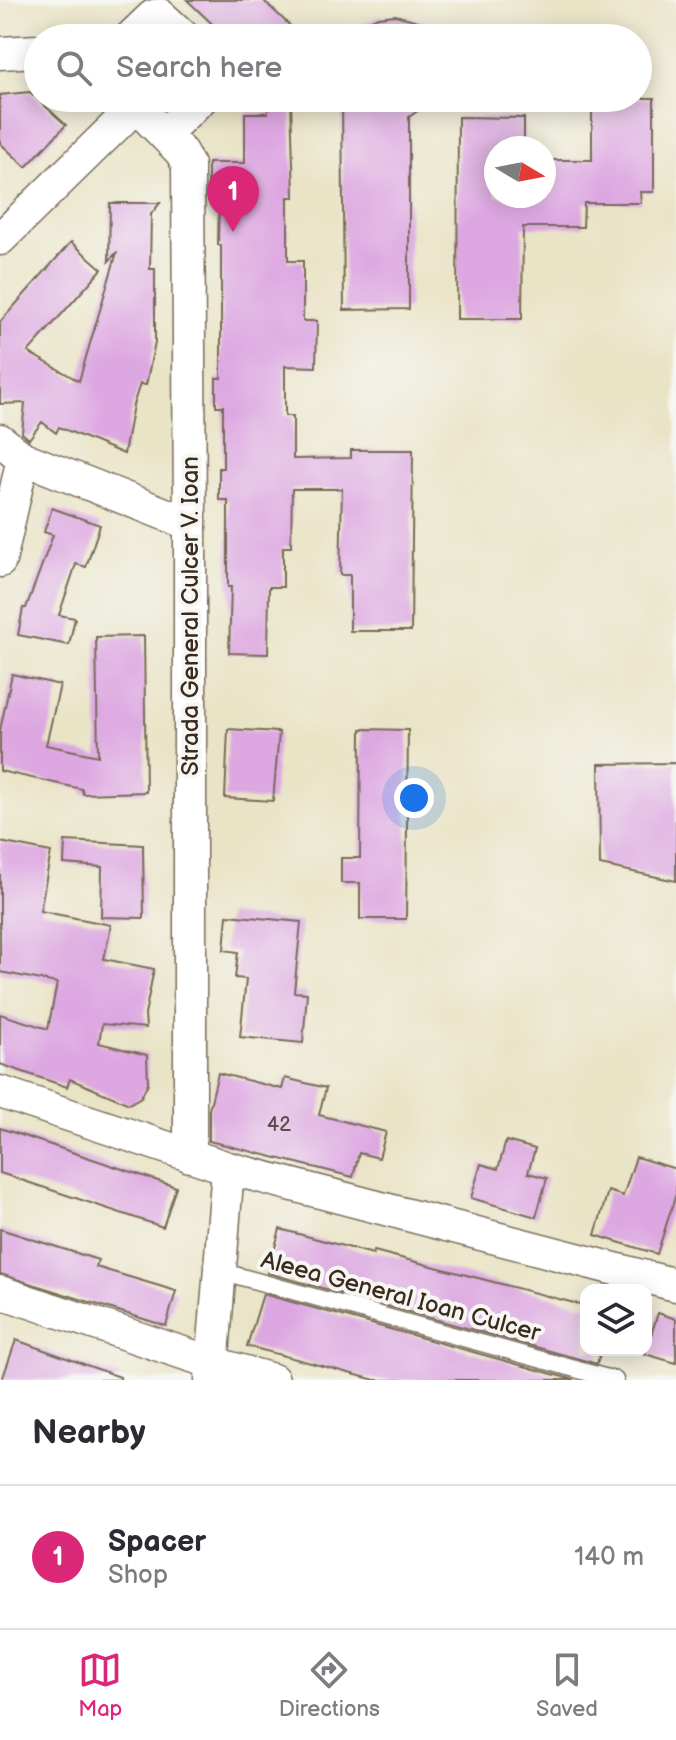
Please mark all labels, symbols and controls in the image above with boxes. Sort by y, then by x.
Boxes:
search box [24,24,652,112]
icon: search [52,46,96,90]
text: Search here [116,50,282,86]
north arrow [484,136,556,208]
pin: 1 [207,166,259,232]
street label: Strada General Culcer V. Ioan [176,456,205,776]
your location [394,778,434,818]
house number: 42 [267,1113,291,1137]
street label: Aleea General Ioan Culcer [258,1245,544,1348]
map controls [580,1284,652,1356]
button: layers [580,1284,652,1356]
text: Nearby [32,1412,146,1453]
text: Spacer [108,1524,206,1560]
text: 1 [53,1542,63,1573]
text: 140 m [574,1542,644,1573]
text: Shop [108,1560,168,1591]
tab: Map [78,1648,122,1723]
tab: Directions [279,1648,380,1723]
tab: Saved [536,1648,598,1723]

